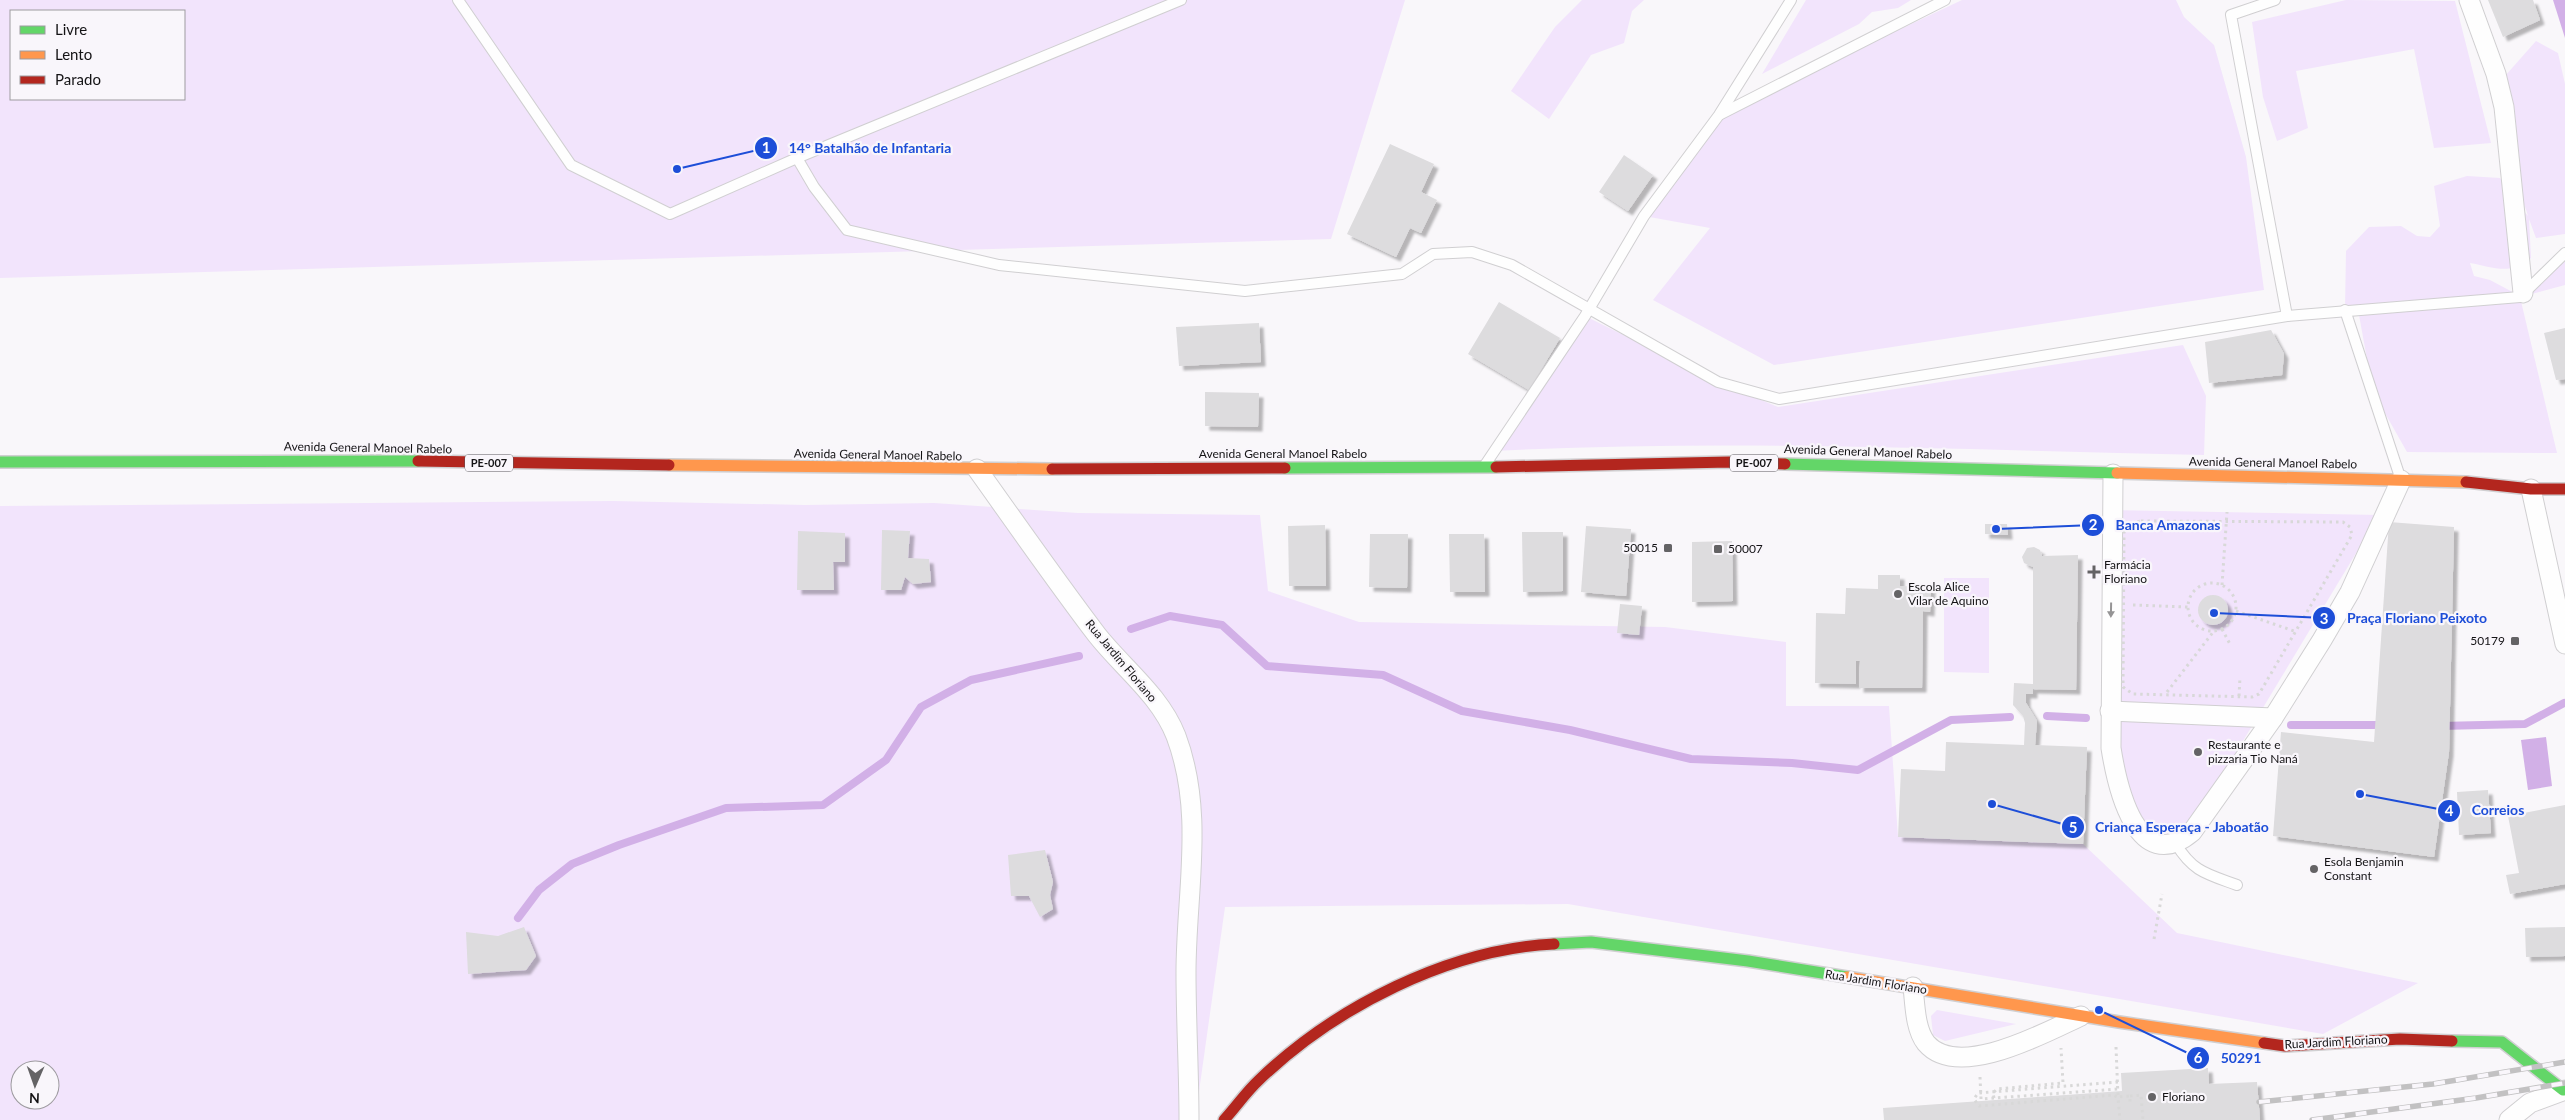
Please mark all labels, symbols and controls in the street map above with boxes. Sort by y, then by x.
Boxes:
legend [10,10,185,100]
text: Livre [55,20,87,38]
text: Lento [55,45,92,63]
text: Parado [55,70,101,88]
callout: 14° Batalhão de Infantaria [754,133,961,162]
text: 1 [762,138,770,156]
text: 14° Batalhão de Infantaria [789,139,951,156]
street label: Avenida General Manoel Rabelo [284,439,452,456]
street label: Avenida General Manoel Rabelo [1784,441,1953,462]
street label: Avenida General Manoel Rabelo [794,446,962,463]
street label: Avenida General Manoel Rabelo [1199,446,1367,461]
road number: PE-007 [465,454,513,472]
road number: PE-007 [1730,454,1778,472]
street label: Avenida General Manoel Rabelo [2189,454,2357,471]
callout: Banca Amazonas [2081,510,2231,539]
text: 2 [2089,515,2098,533]
text: Banca Amazonas [2116,516,2220,533]
place label: 50015 [1623,540,1658,555]
place label: 50007 [1728,541,1763,556]
marker: 50015 [1662,542,1674,554]
marker: 50007 [1712,543,1724,555]
place label: Farmácia Floriano [2104,557,2151,586]
marker: Farmácia Floriano [2088,566,2100,578]
place label: Escola Alice Vilar de Aquino [1908,579,1989,608]
marker: Escola Alice Vilar de Aquino [1892,588,1904,600]
one-way arrow [2107,602,2115,618]
callout: Praça Floriano Peixoto [2312,604,2497,633]
text: 3 [2320,609,2328,627]
text: Praça Floriano Peixoto [2347,609,2487,626]
street label: Rua Jardim Floriano [1082,616,1160,705]
place label: 50179 [2470,633,2505,648]
marker: 50179 [2509,635,2521,647]
place label: Restaurante e pizzaria Tio Naná [2208,737,2298,766]
marker: Restaurante e pizzaria Tio Naná [2192,746,2204,758]
callout: Correios [2436,796,2534,825]
text: 4 [2445,801,2454,819]
text: Correios [2472,801,2524,818]
callout: Criança Esperaça - Jaboatão [2060,813,2279,842]
text: 5 [2069,818,2077,836]
text: Criança Esperaça - Jaboatão [2095,818,2269,835]
place label: Esola Benjamin Constant [2324,854,2404,883]
marker: Esola Benjamin Constant [2308,863,2320,875]
street label: Rua Jardim Floriano [1824,966,1928,997]
street label: Rua Jardim Floriano [2284,1031,2388,1052]
callout: 50291 [2186,1043,2271,1072]
text: 6 [2194,1048,2203,1066]
text: 50291 [2221,1049,2261,1066]
north arrow [10,1060,60,1110]
place label: Floriano [2162,1089,2205,1104]
text: N [29,1090,40,1107]
marker: Floriano [2146,1091,2158,1103]

